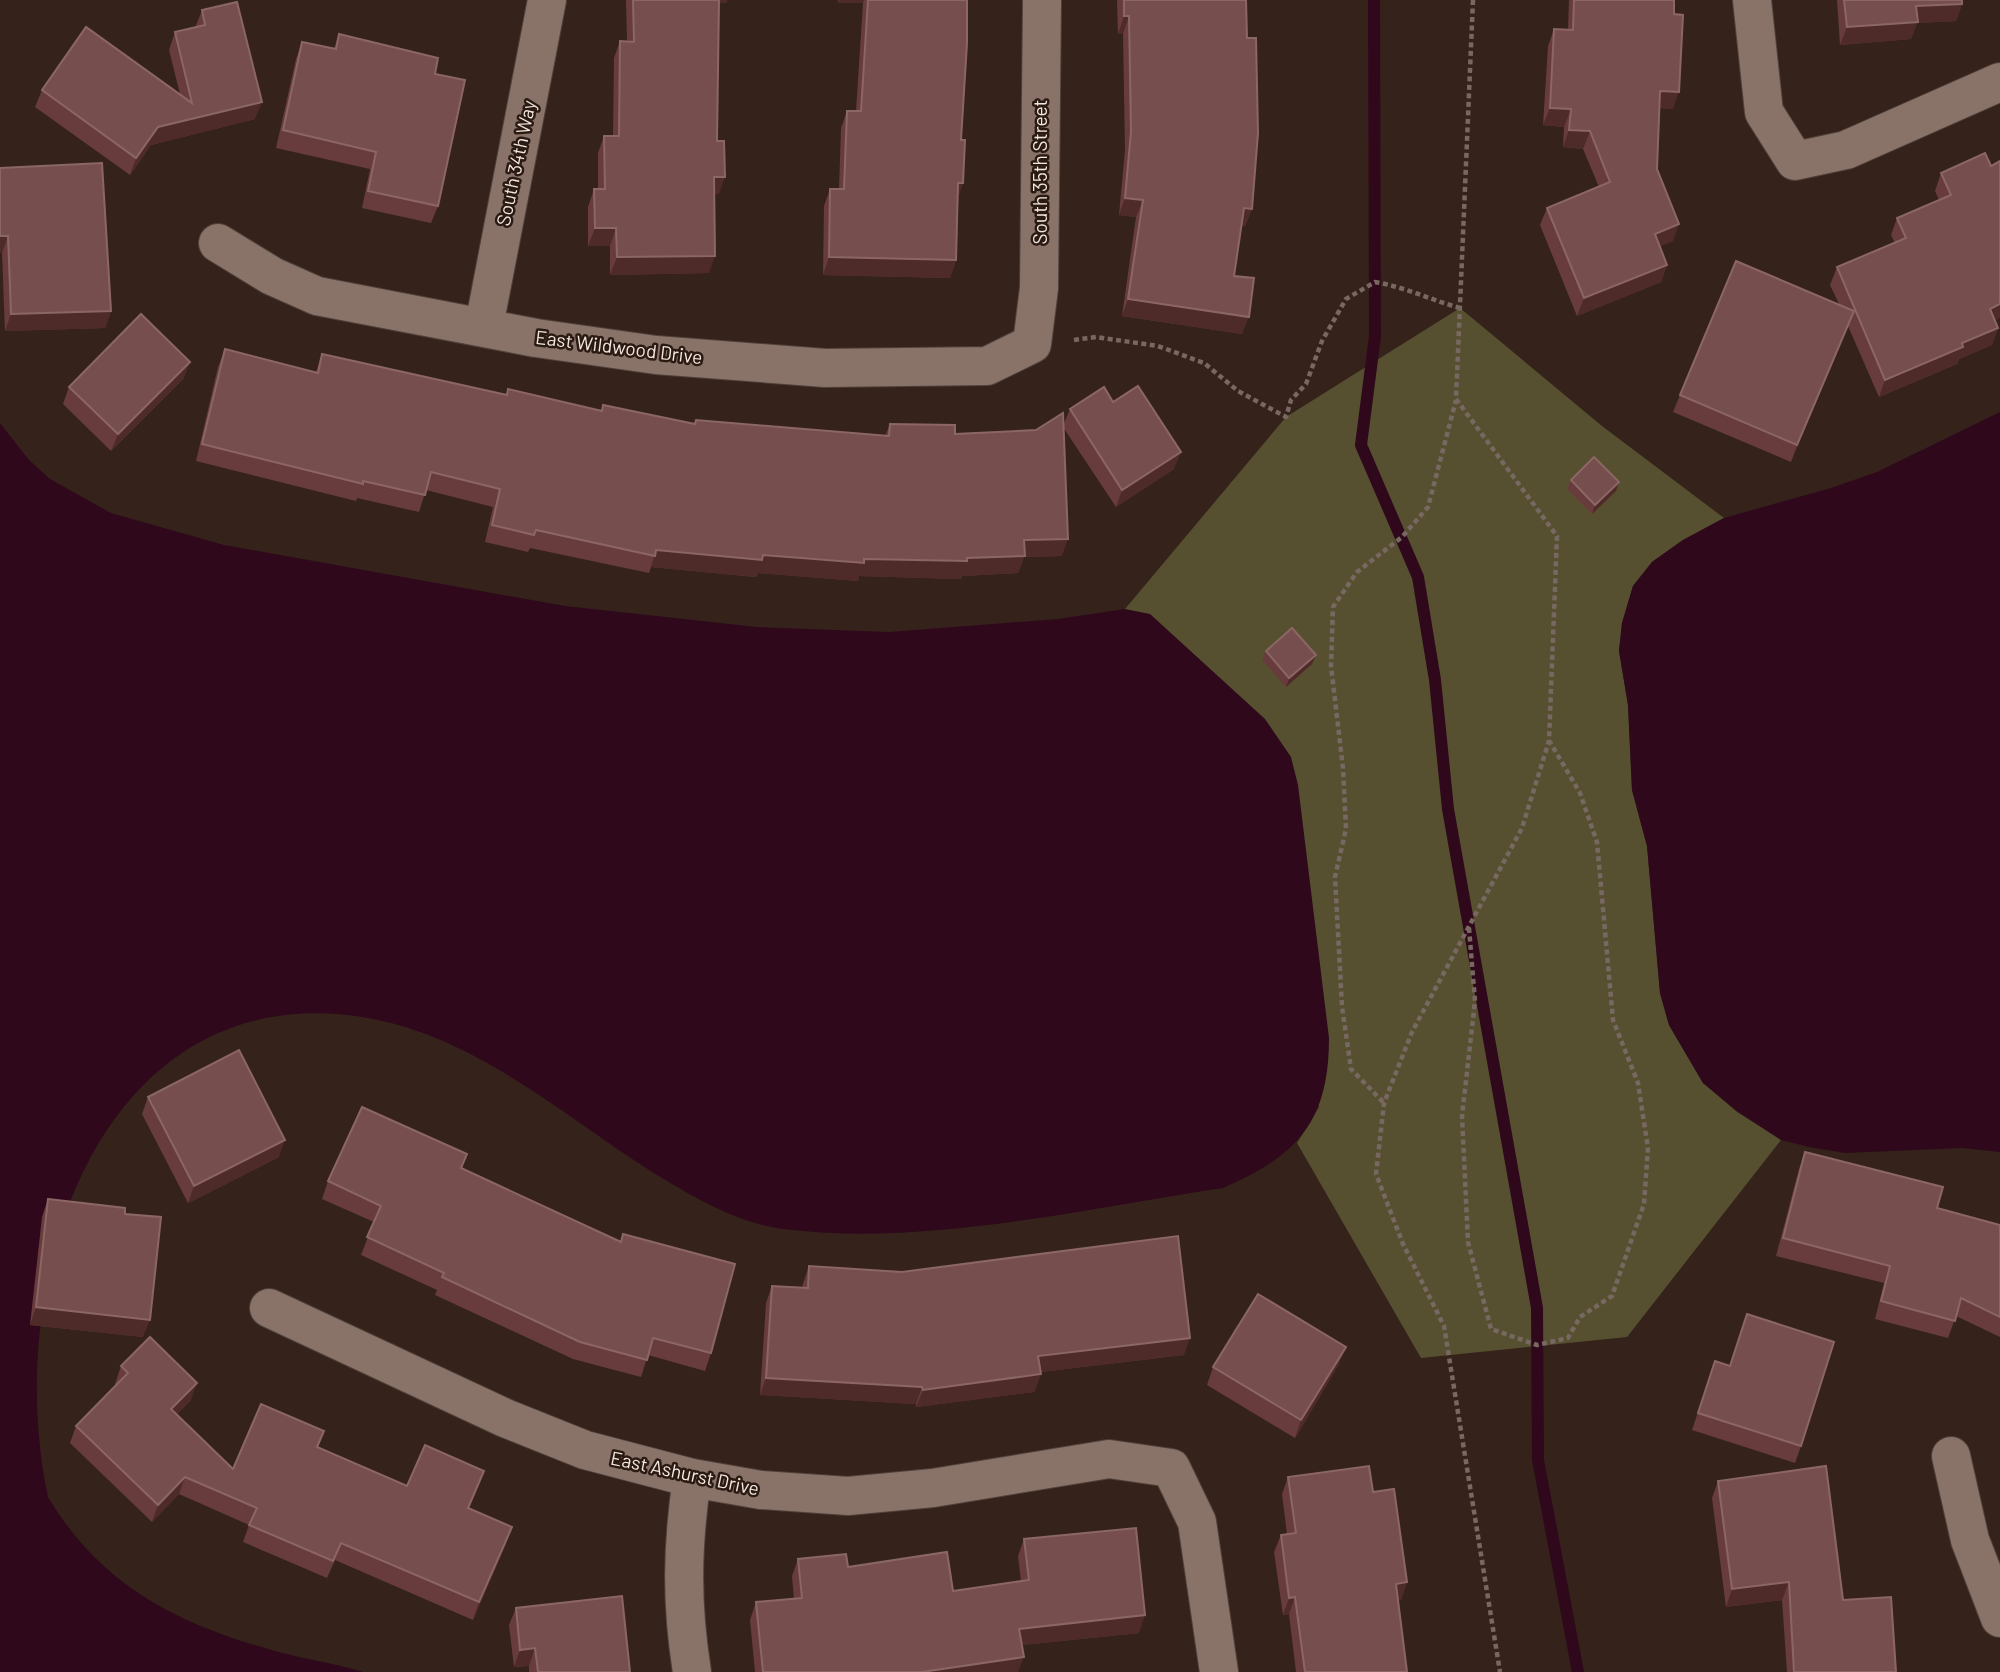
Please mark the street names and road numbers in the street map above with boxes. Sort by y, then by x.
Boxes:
street label: South 34th Way [491,98,540,228]
street label: South 35th Street [1028,100,1051,244]
street label: East Wildwood Drive [534,325,704,368]
street label: East Ashurst Drive [609,1446,761,1499]

